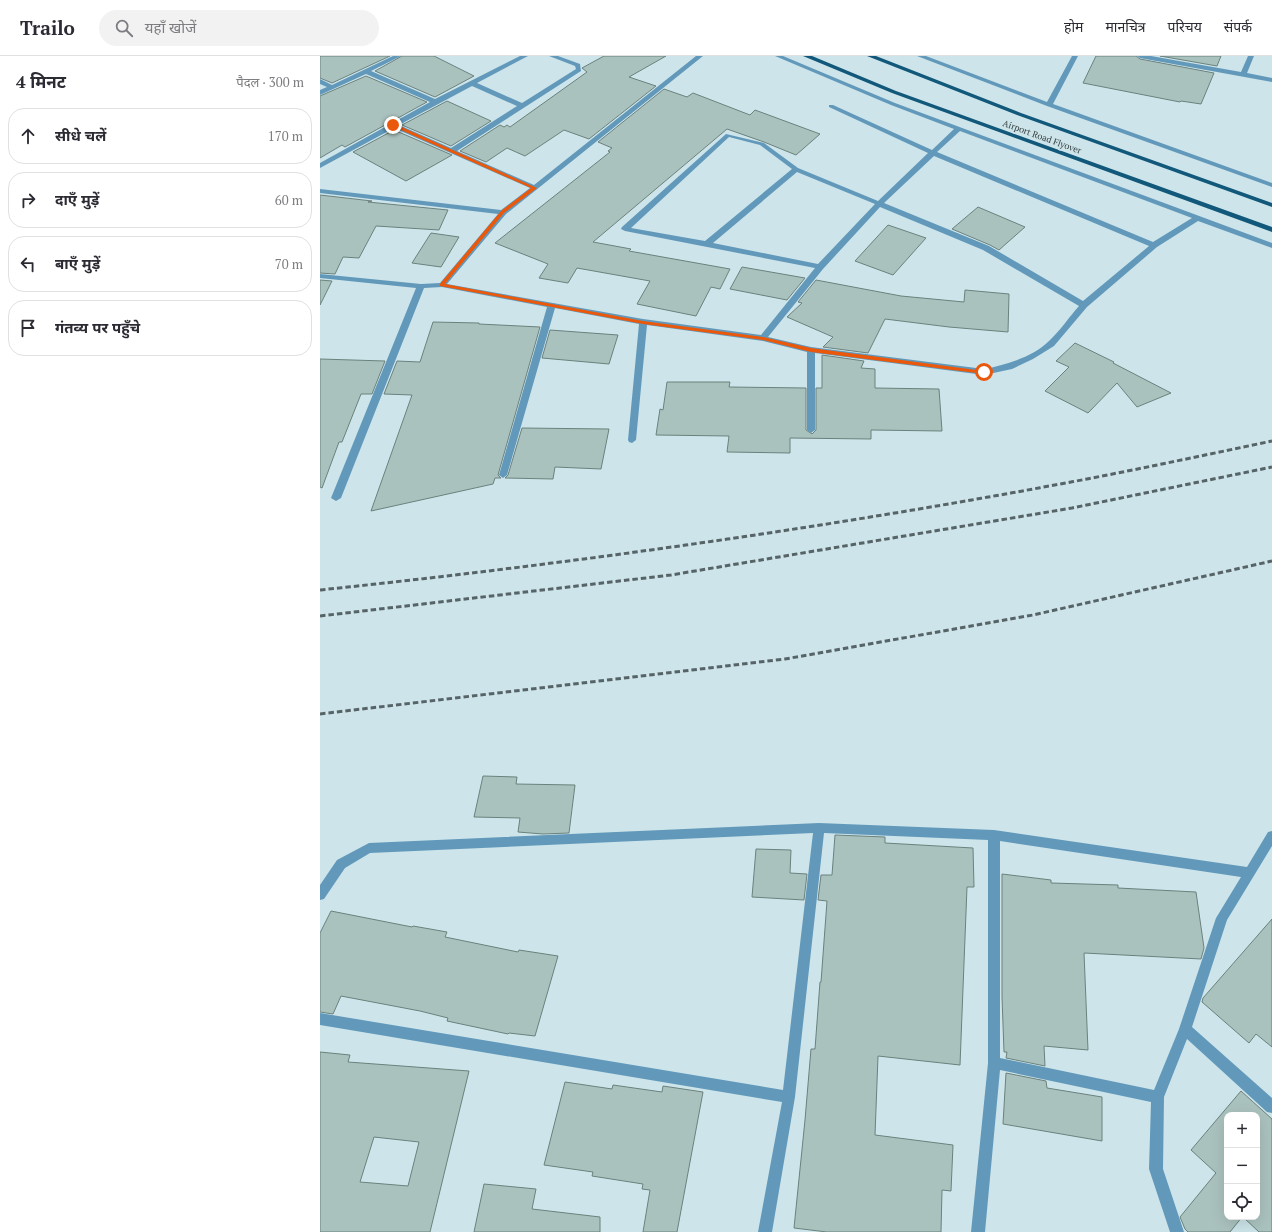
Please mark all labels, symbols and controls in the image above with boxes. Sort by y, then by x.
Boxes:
search box [99,10,379,46]
text: Trailo [20,15,75,40]
icon: search [113,17,135,39]
text: यहाँ खोजें [145,17,196,37]
text: होम [1064,17,1083,36]
text: मानचित्र [1105,17,1146,36]
text: परिचय [1168,17,1202,36]
text: संपर्क [1224,17,1252,36]
text: 4 मिनट [16,70,66,93]
text: पैदल · 300 m [236,73,304,91]
route end [384,116,402,134]
street label: Airport Road Flyover [1001,117,1083,157]
icon: ahead [17,125,39,147]
text: सीधे चलें [55,125,106,145]
text: 170 m [268,127,303,145]
icon: right [17,189,39,211]
text: दाएँ मुड़ें [55,189,99,209]
text: 60 m [275,191,303,209]
icon: left [17,253,39,275]
text: बाएँ मुड़ें [55,253,100,273]
text: 70 m [275,255,303,273]
icon: arrive [17,317,39,339]
text: गंतव्य पर पहुँचे [55,317,140,337]
route start [975,363,993,381]
map controls [1224,1112,1260,1220]
button: + [1224,1112,1260,1148]
button: − [1224,1148,1260,1184]
button: locate [1224,1184,1260,1220]

